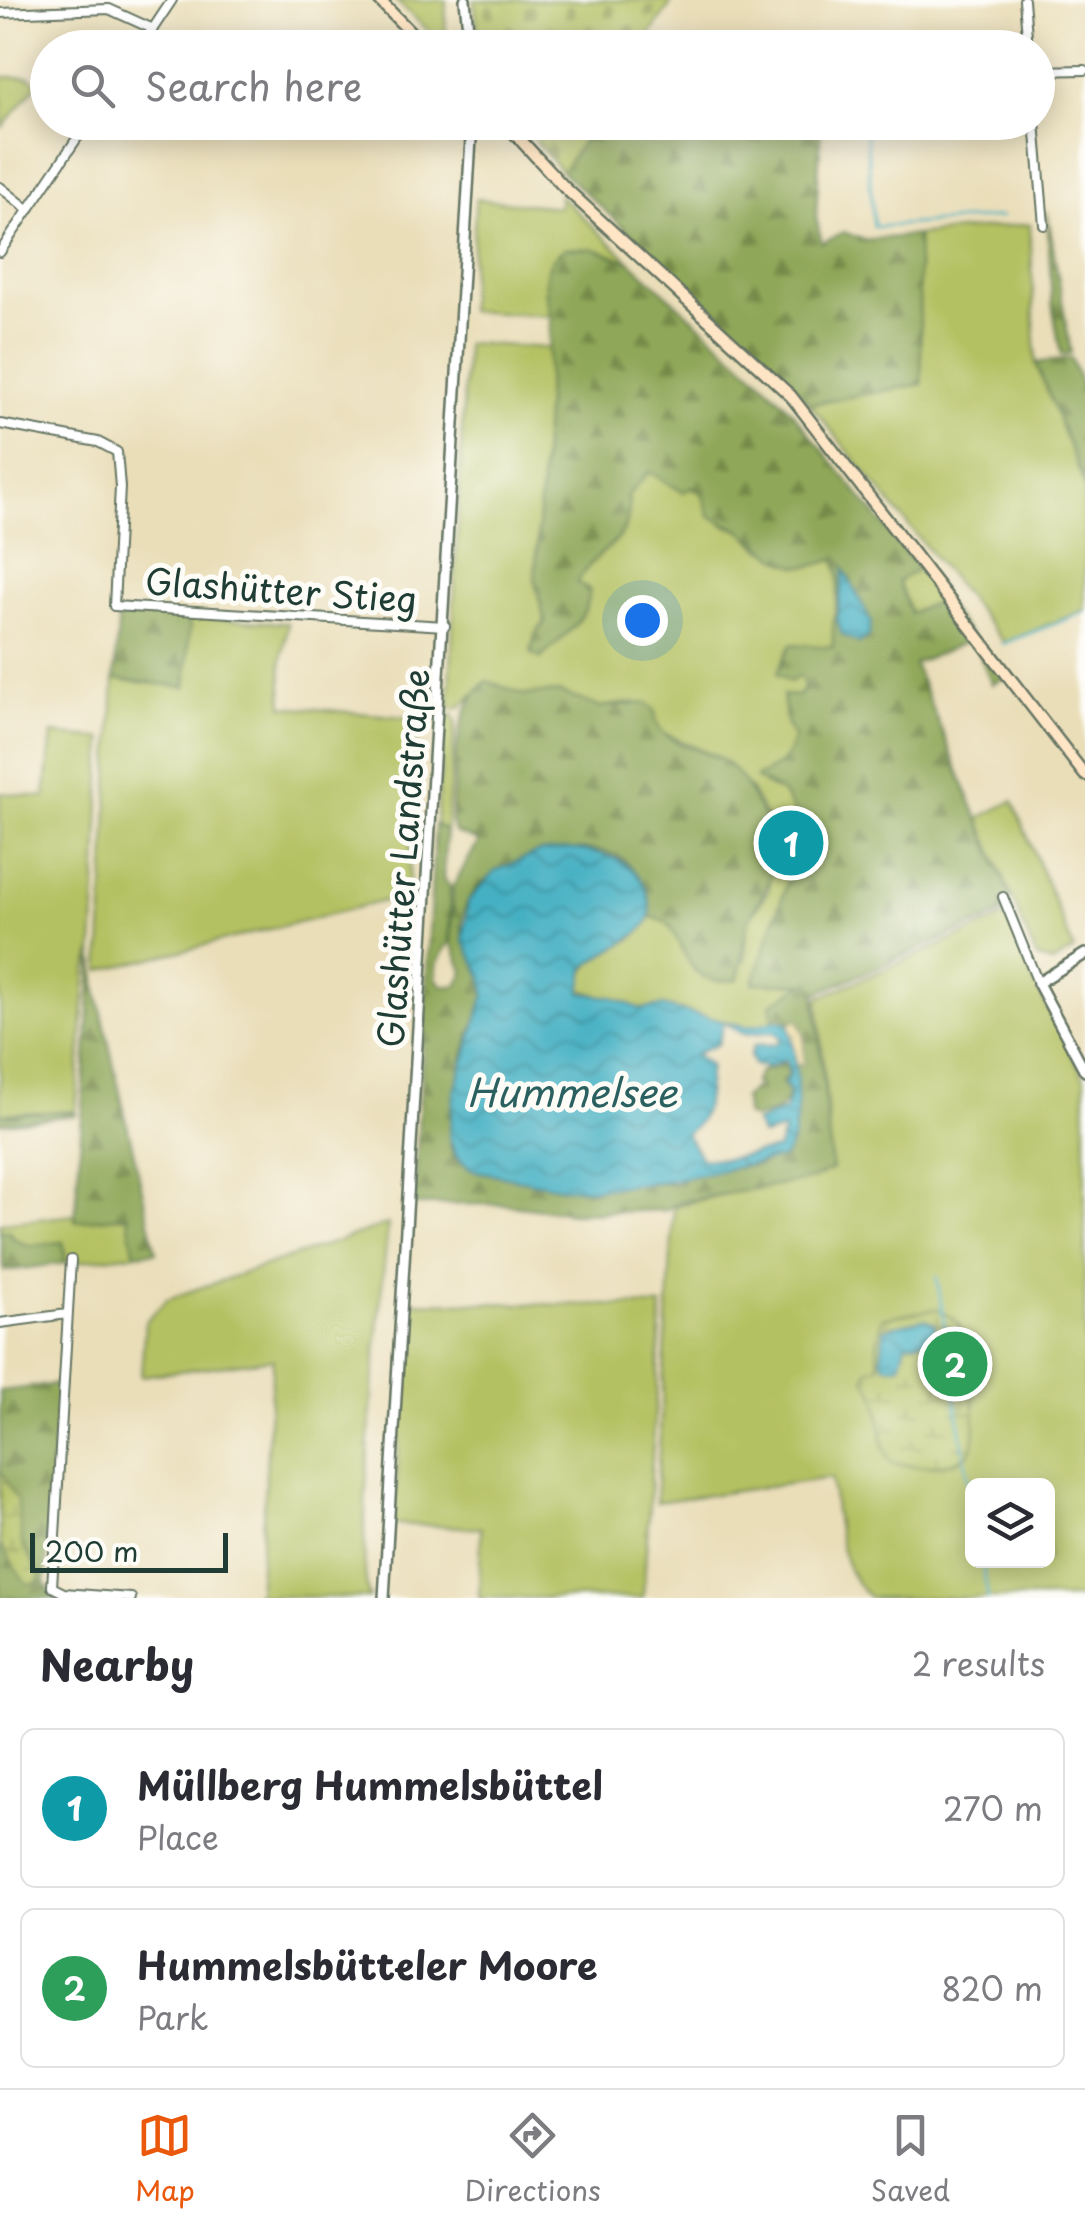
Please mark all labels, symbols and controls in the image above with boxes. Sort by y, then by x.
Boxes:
search box [30,30,1055,140]
text: Search here [145,57,362,114]
icon: search [65,58,120,113]
street label: Glashütter Stieg [143,553,419,625]
your location [617,595,668,646]
street label: Glashütter Landstraße [362,667,442,1049]
pin: 1 [758,806,824,880]
water label: Hummelsee [467,1063,678,1120]
pin: 2 [922,1326,988,1402]
map controls [965,1478,1055,1568]
button: layers [965,1478,1055,1568]
scale bar [30,1528,228,1572]
text: 200 m [45,1529,138,1572]
text: Nearby [40,1632,194,1695]
text: 2 results [912,1639,1045,1687]
text: Müllberg Hummelsbüttel [137,1756,603,1813]
text: 1 [67,1784,82,1832]
text: 270 m [943,1784,1043,1832]
text: Place [137,1813,219,1861]
text: Hummelsbütteler Moore [137,1936,598,1993]
text: 2 [63,1964,86,2012]
text: 820 m [942,1964,1043,2012]
text: Park [137,1993,209,2041]
tab: Map [135,2108,195,2211]
tab: Directions [465,2108,601,2211]
tab: Saved [871,2108,950,2211]

